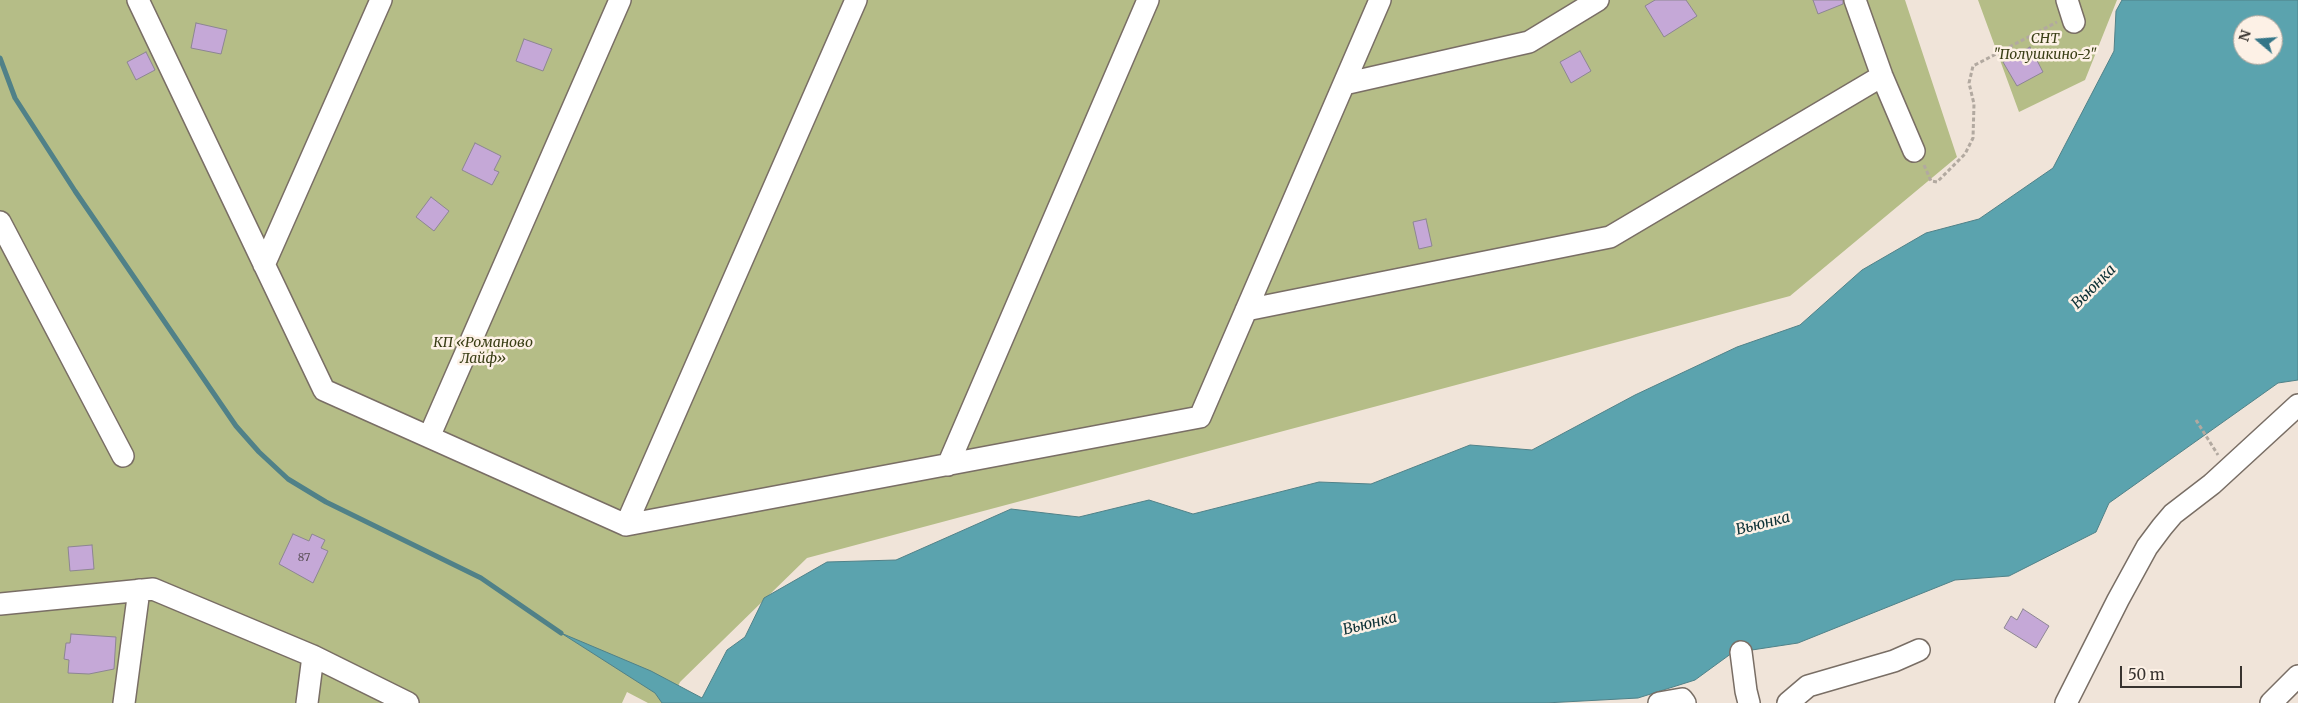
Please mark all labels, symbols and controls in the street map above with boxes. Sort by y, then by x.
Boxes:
north arrow [2233,15,2283,65]
text: N [2234,28,2255,44]
park label: СНТ "Полушкино-2" [1993,31,2097,64]
water label: Вьюнка [2068,261,2120,313]
park label: КП «Романово Лайф» [433,335,533,368]
water label: Вьюнка [1734,509,1792,539]
house number: 87 [298,551,310,565]
water label: Вьюнка [1341,609,1399,639]
scale bar [2123,656,2246,688]
text: 50 m [2128,665,2165,684]

